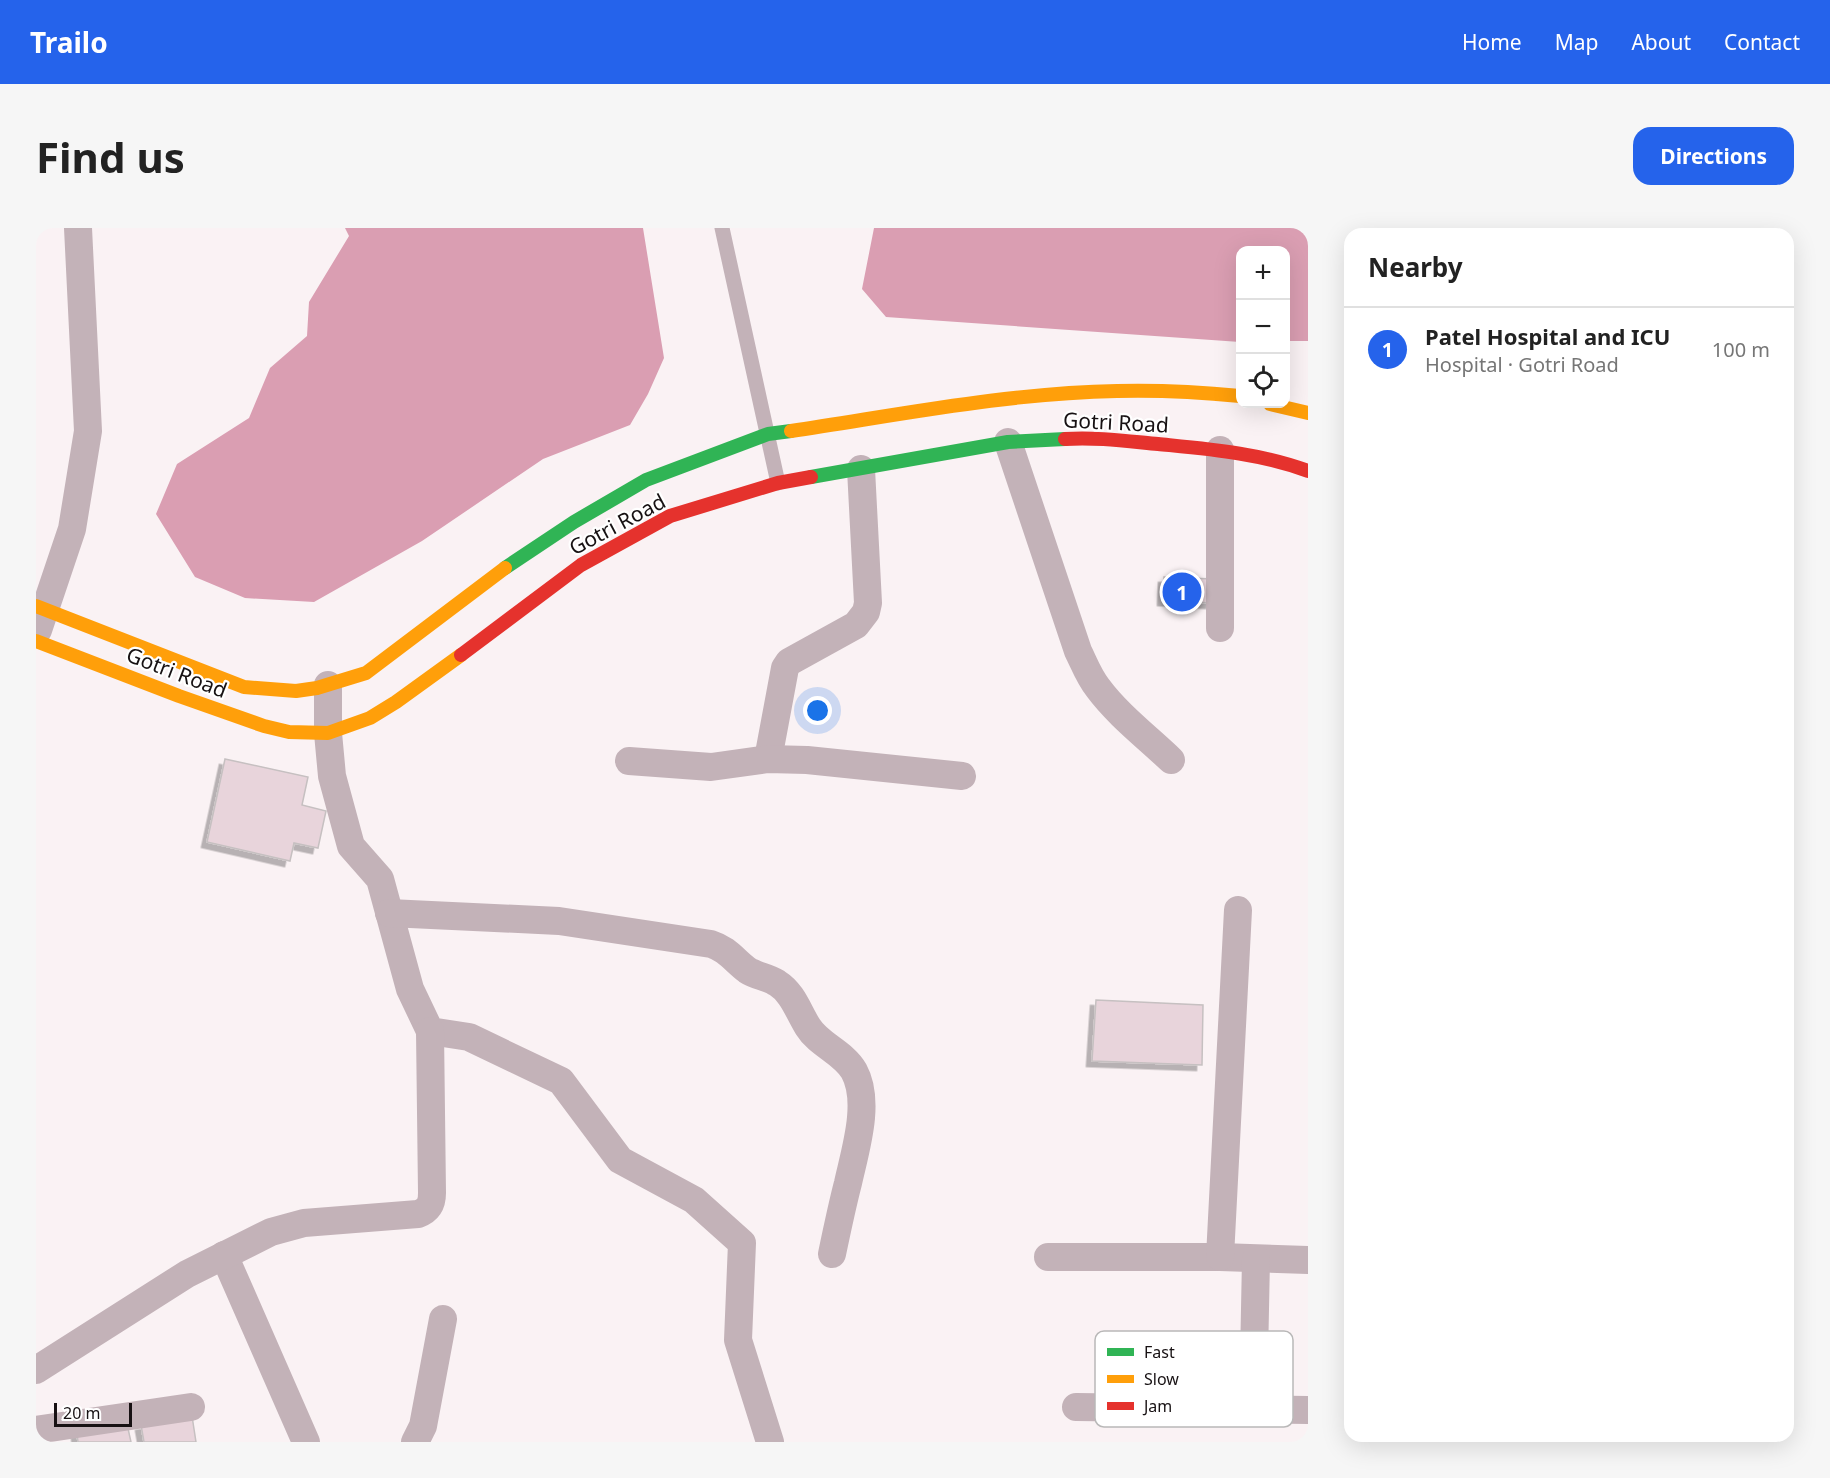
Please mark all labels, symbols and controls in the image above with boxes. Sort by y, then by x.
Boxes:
text: Trailo [30,23,108,61]
text: Home [1462,28,1522,56]
text: Map [1555,28,1598,56]
text: About [1631,28,1691,56]
text: Contact [1724,28,1800,56]
button: Directions [1633,127,1794,185]
text: Find us [36,128,185,185]
map controls [1236,246,1290,408]
button: + [1236,246,1290,300]
text: Nearby [1368,249,1463,285]
button: − [1236,300,1290,354]
text: Patel Hospital and ICU [1425,321,1670,351]
text: 1 [1382,336,1393,363]
text: 100 m [1712,336,1770,363]
text: Hospital · Gotri Road [1425,351,1619,378]
button: locate [1236,354,1290,408]
street label: Gotri Road [1063,405,1169,439]
street label: Gotri Road [564,487,670,561]
pin: 1 [1162,570,1202,614]
street label: Gotri Road [123,640,231,704]
your location [803,696,832,725]
legend [1095,1331,1293,1427]
text: Fast [1144,1341,1175,1363]
text: Slow [1144,1368,1179,1390]
text: Jam [1142,1395,1172,1417]
scale bar [54,1400,132,1428]
text: 20 m [63,1402,100,1424]

